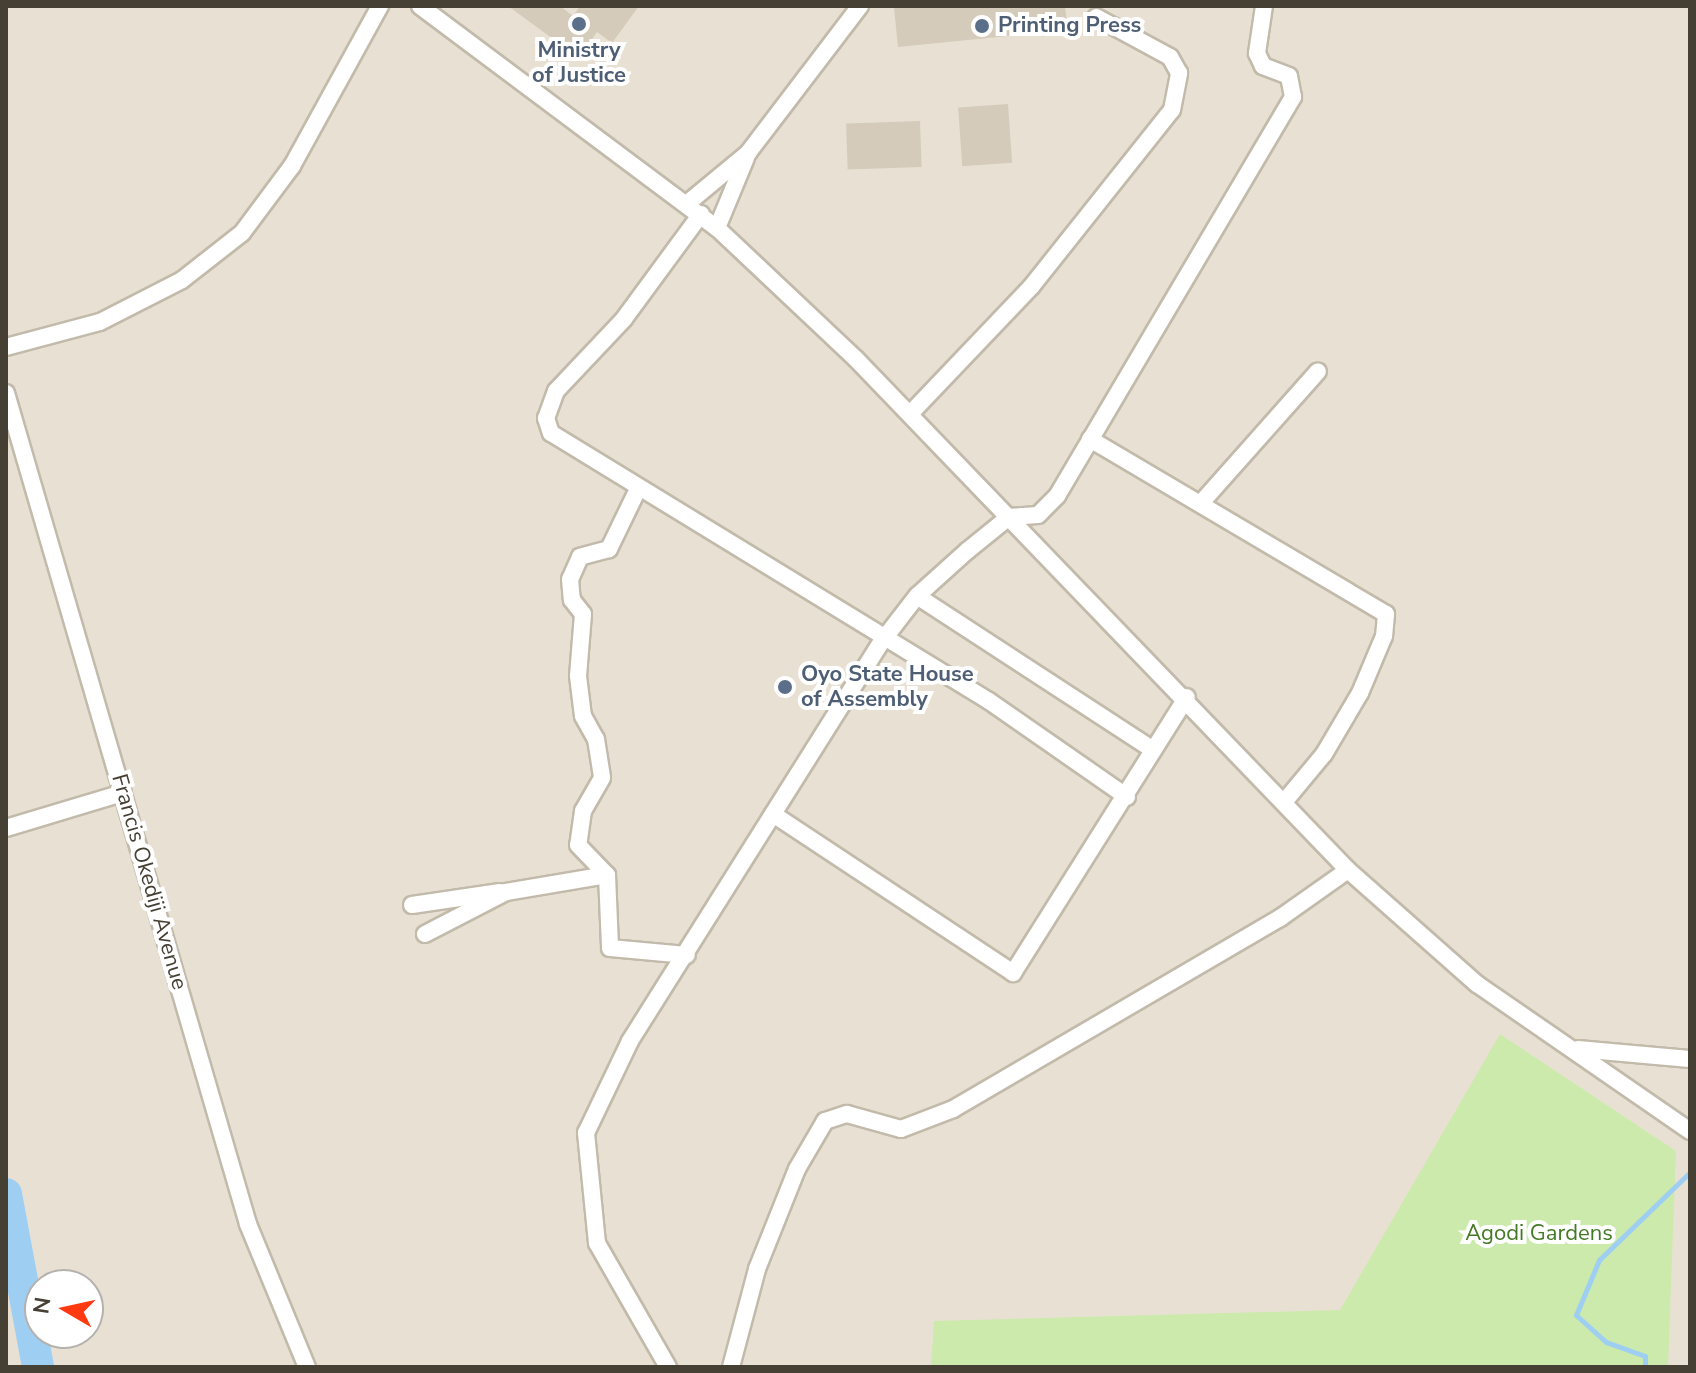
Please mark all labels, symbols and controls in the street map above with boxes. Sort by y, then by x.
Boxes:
place label: Printing Press [998,13,1141,39]
marker: Ministry of Justice [570,15,588,33]
marker: Printing Press [973,17,991,35]
place label: Ministry of Justice [532,37,626,88]
place label: Oyo State House of Assembly [801,661,974,712]
marker: Oyo State House of Assembly [776,678,794,696]
street label: Francis Okediji Avenue [106,771,192,993]
park label: Agodi Gardens [1465,1221,1613,1247]
north arrow [24,1269,104,1349]
text: N [26,1295,58,1316]

